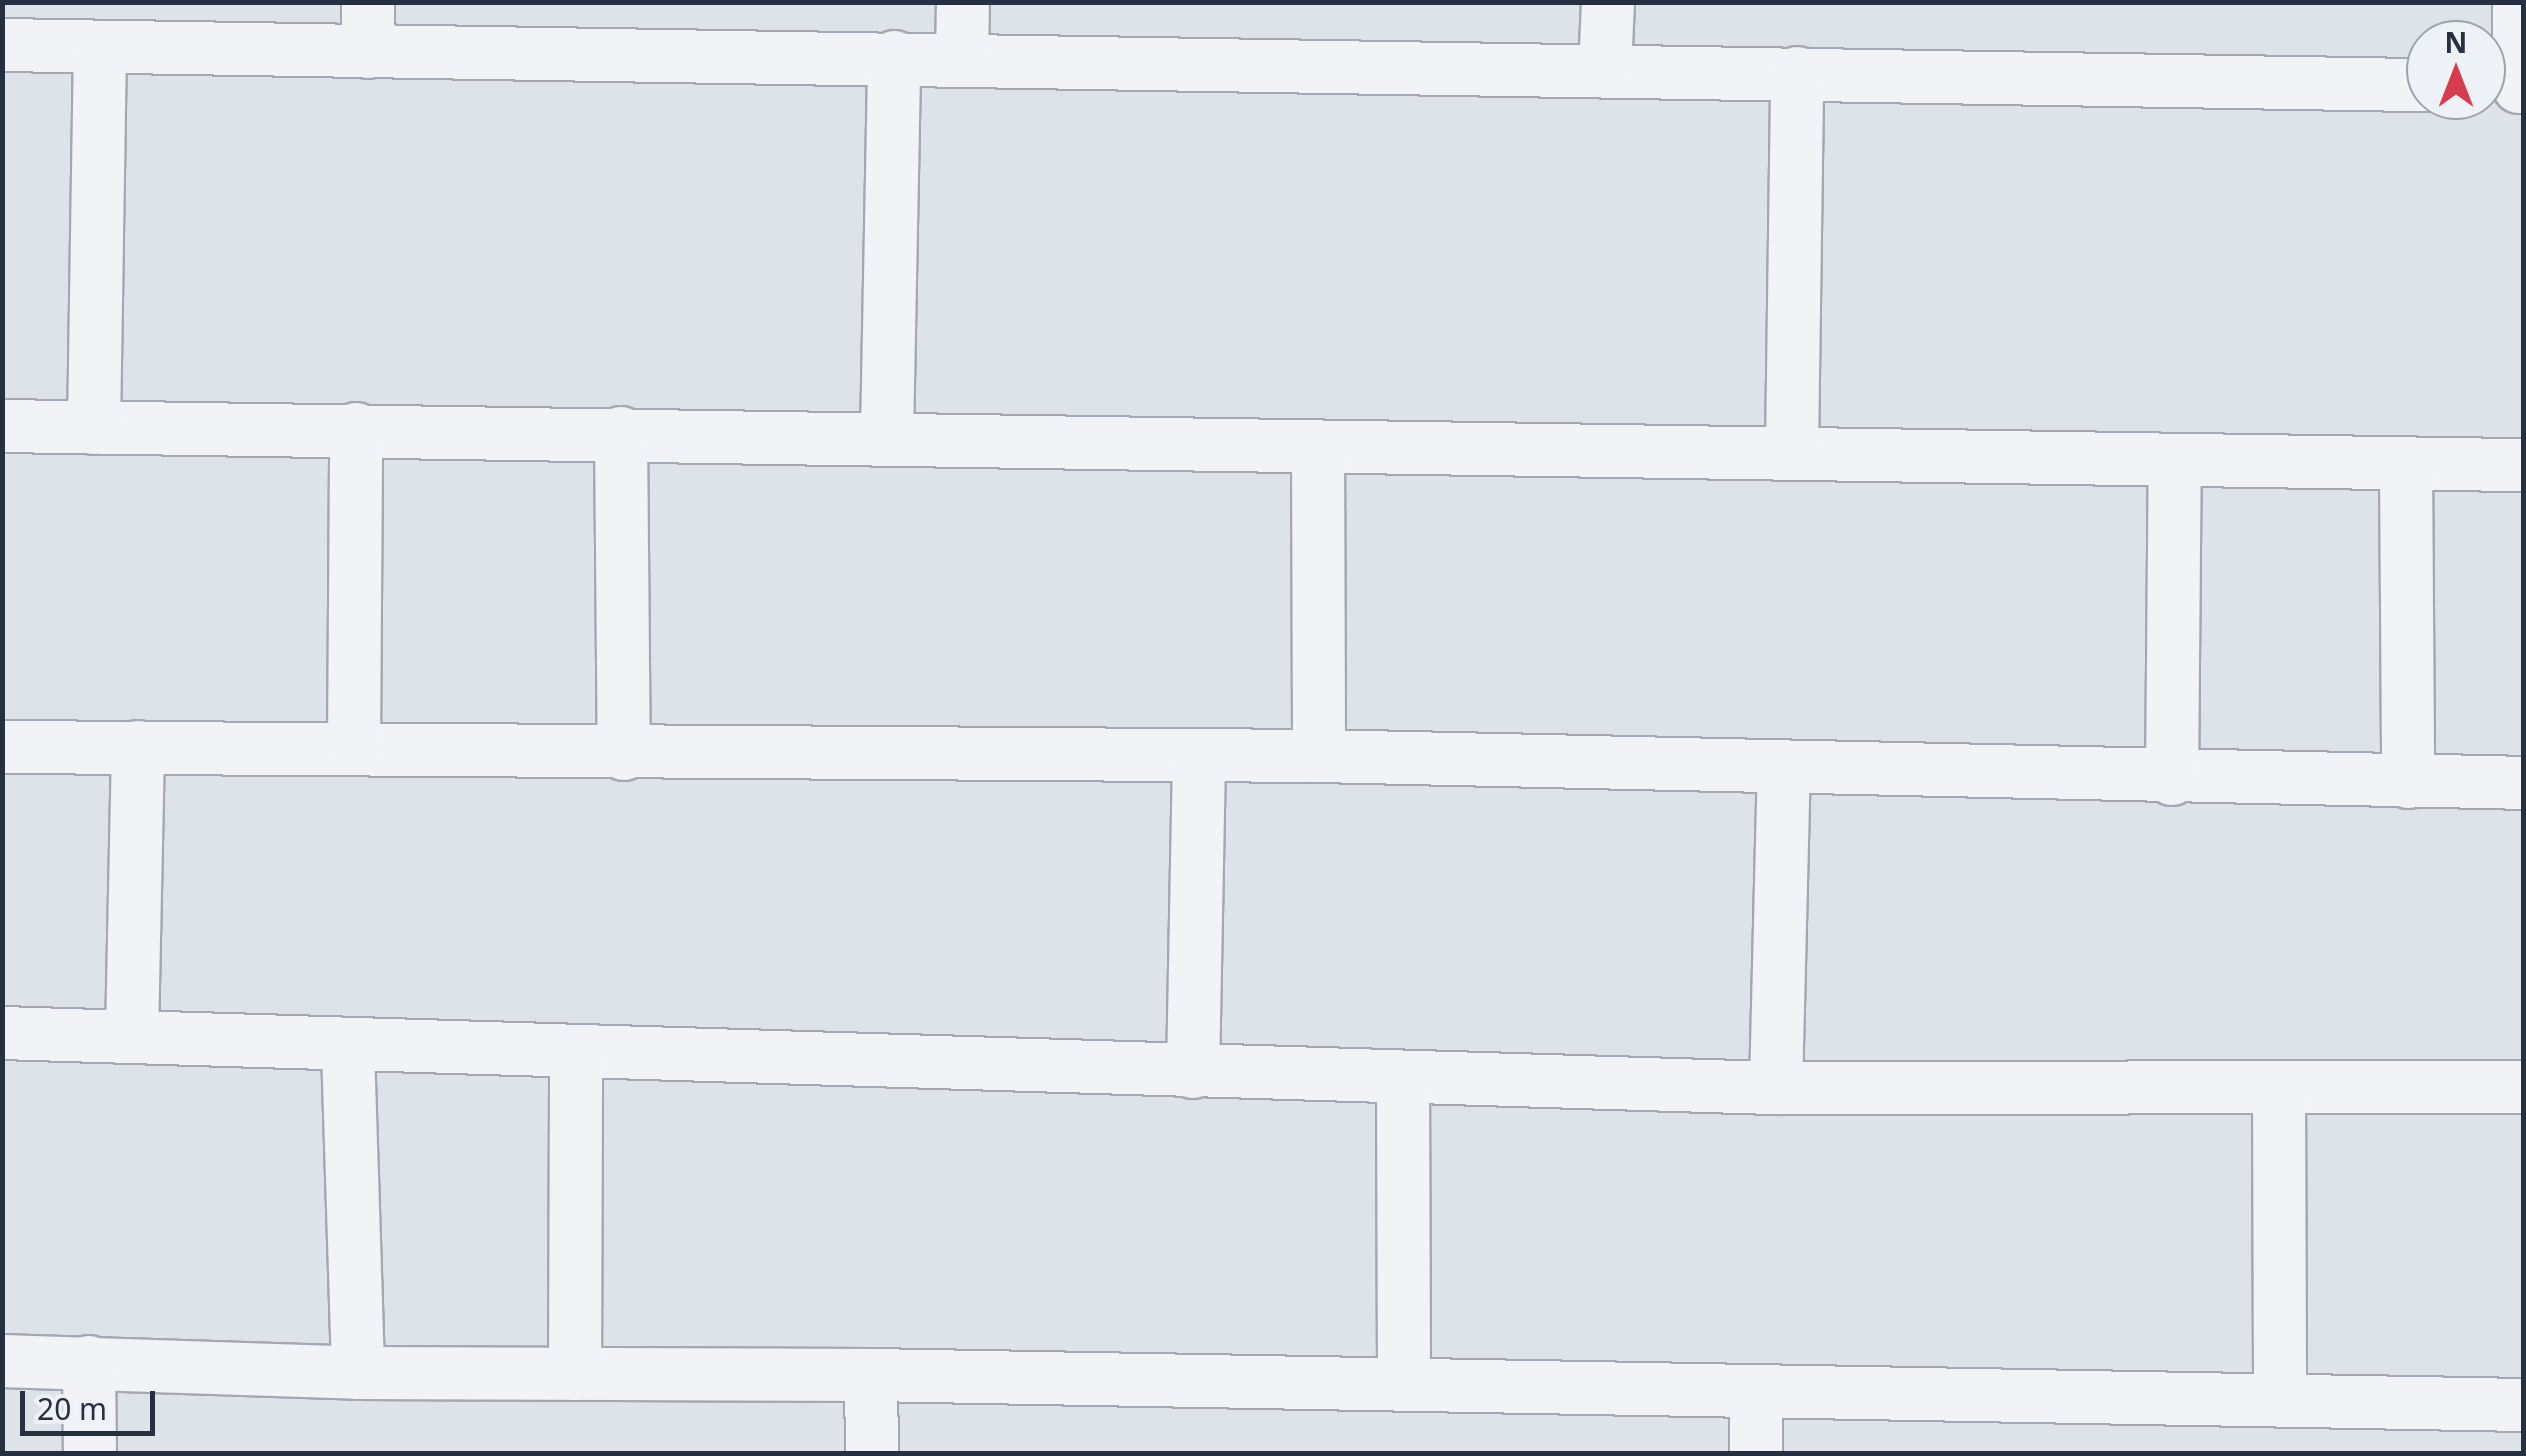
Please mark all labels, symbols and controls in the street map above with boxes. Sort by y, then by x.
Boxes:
north arrow [2406,20,2506,120]
text: N [2445,23,2467,61]
scale bar [25,1371,160,1433]
text: 20 m [37,1388,107,1429]

